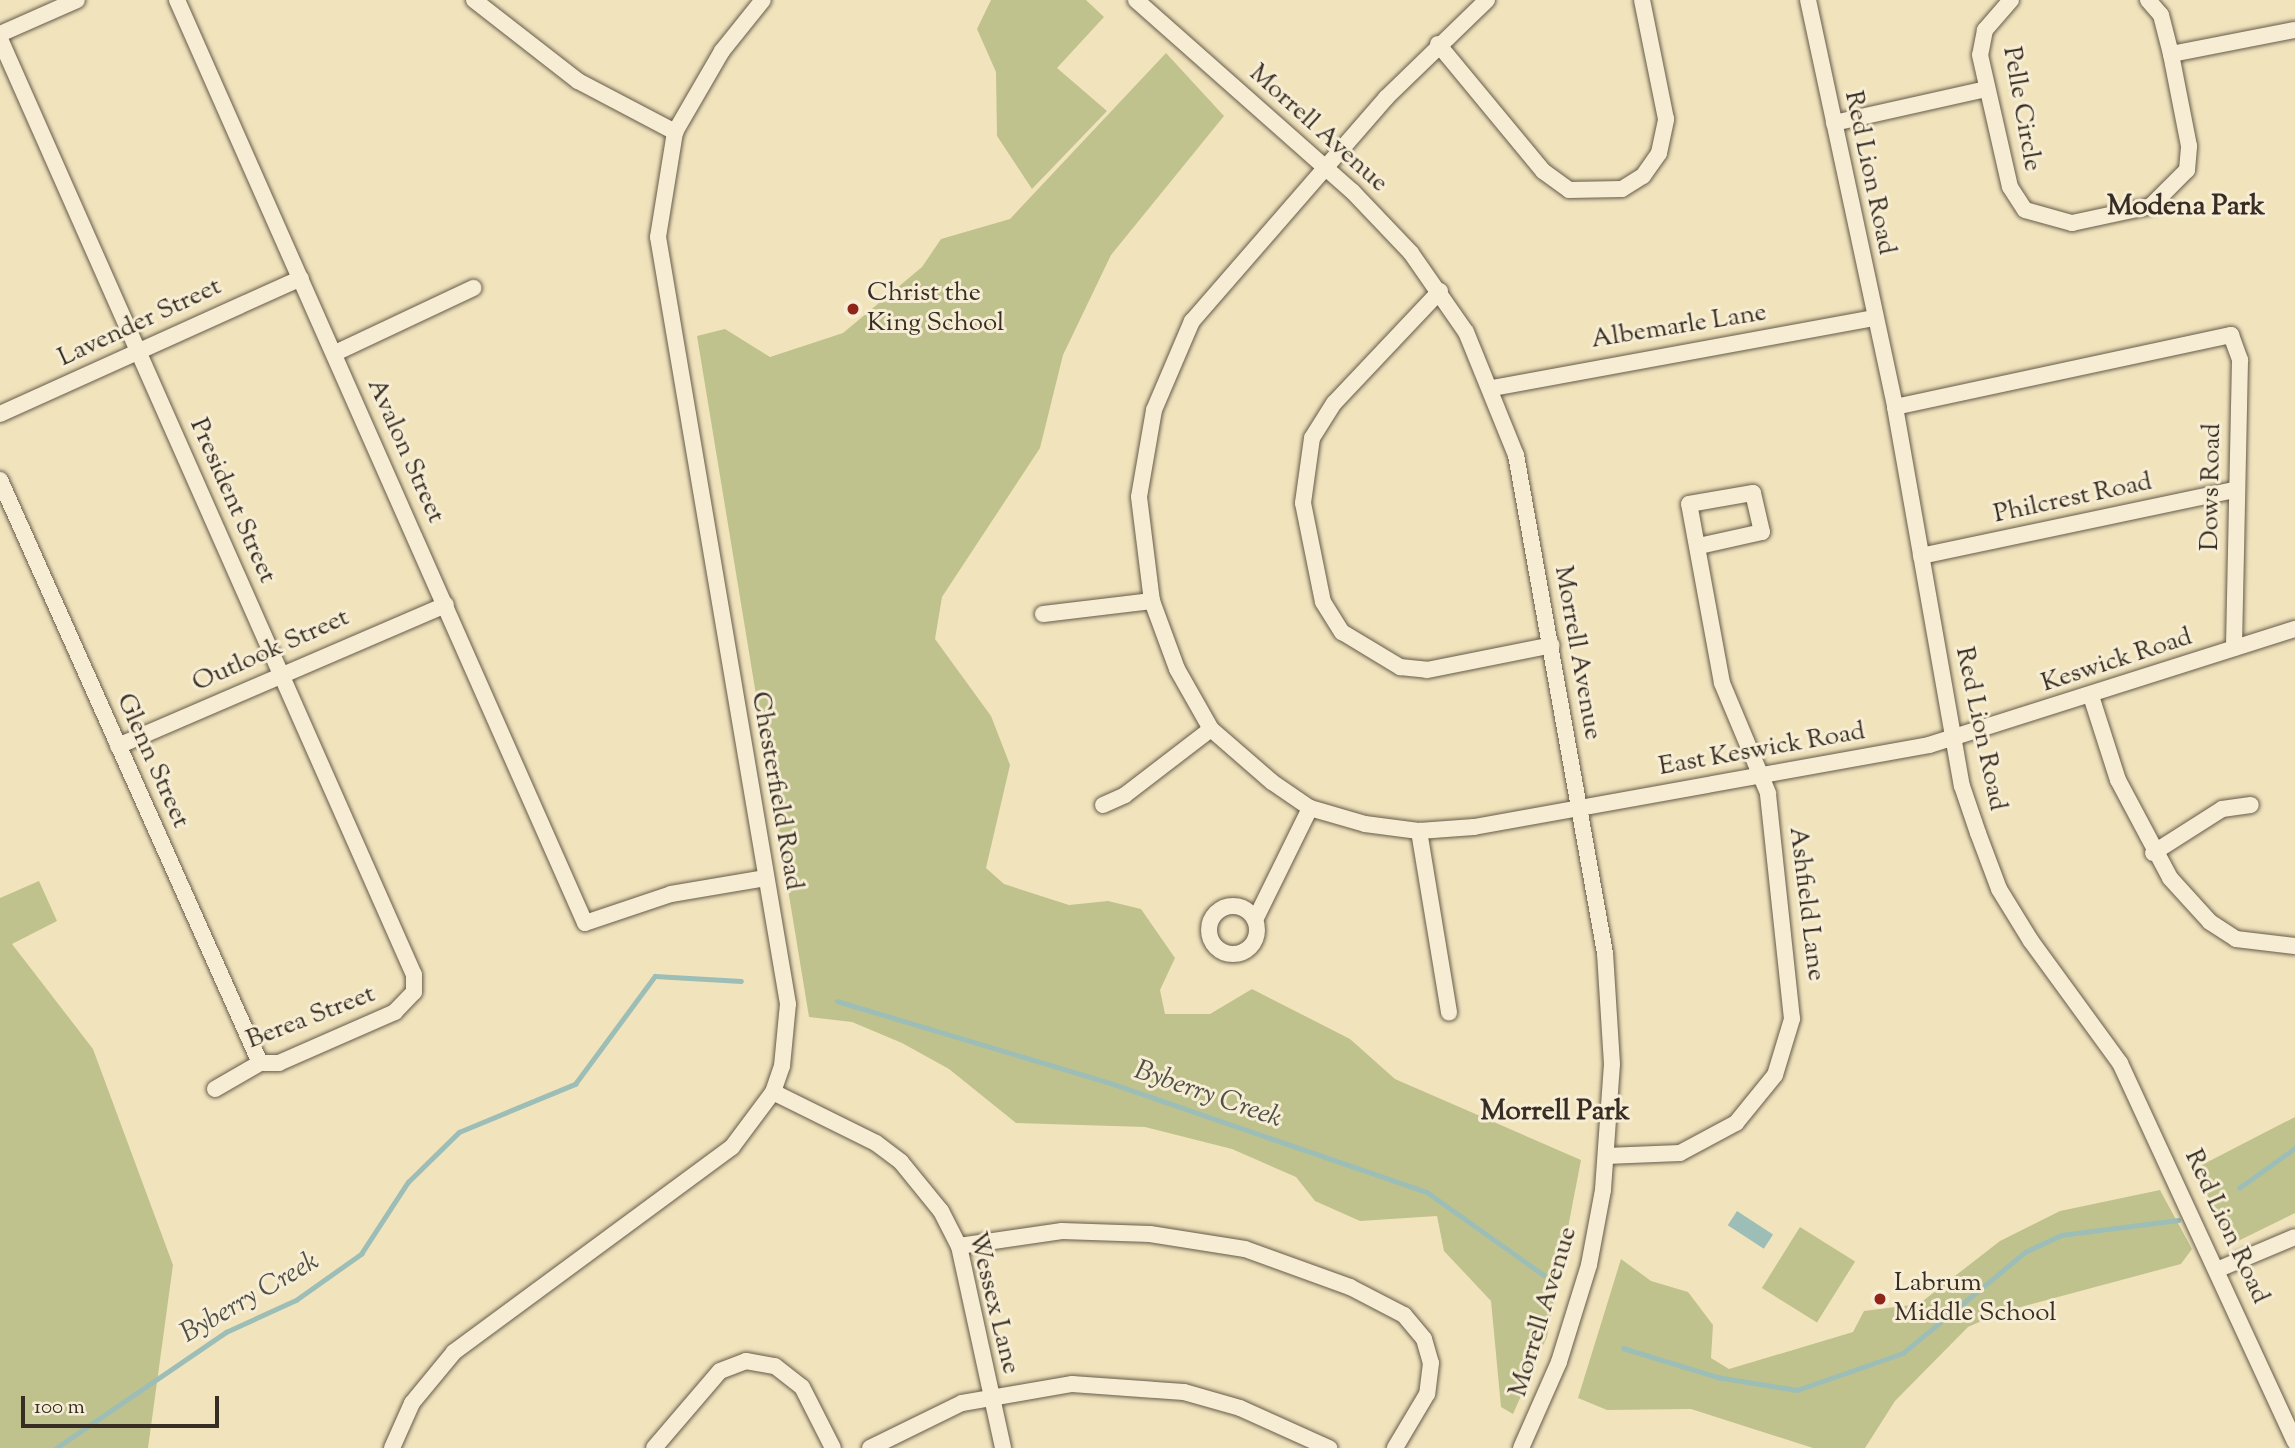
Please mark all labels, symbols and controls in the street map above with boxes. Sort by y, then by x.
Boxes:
street label: Pelle Circle [1995,44,2047,174]
street label: Morrell Avenue [1242,58,1394,200]
street label: Red Lion Road [1836,88,1902,258]
district label: Modena Park [2107,190,2265,224]
street label: Lavender Street [54,272,226,374]
place label: Christ the King School [867,278,1004,340]
street label: Albemarle Lane [1589,298,1769,356]
marker: Christ the King School [845,301,861,317]
street label: Avalon Street [359,374,451,528]
street label: President Street [182,414,282,588]
street label: Dows Road [2195,423,2229,551]
street label: Philcrest Road [1991,467,2155,531]
street label: Morrell Avenue [1546,564,1608,742]
street label: Outlook Street [188,603,354,699]
street label: Keswick Road [2038,622,2196,700]
street label: Red Lion Road [1947,644,2013,814]
street label: Glenn Street [109,689,195,833]
street label: Chesterfield Road [743,689,809,893]
street label: East Keswick Road [1656,717,1868,783]
street label: Ashfield Lane [1781,825,1831,983]
street label: Berea Street [242,979,380,1057]
water label: Byberry Creek [1130,1054,1286,1136]
district label: Morrell Park [1480,1095,1630,1129]
street label: Red Lion Road [2177,1145,2275,1309]
street label: Morrell Avenue [1503,1223,1585,1401]
street label: Wessex Lane [960,1229,1026,1377]
water label: Byberry Creek [175,1245,325,1351]
place label: Labrum Middle School [1894,1268,2057,1330]
marker: Labrum Middle School [1872,1291,1888,1307]
scale bar [24,1382,222,1426]
text: 100 m [34,1393,85,1423]

